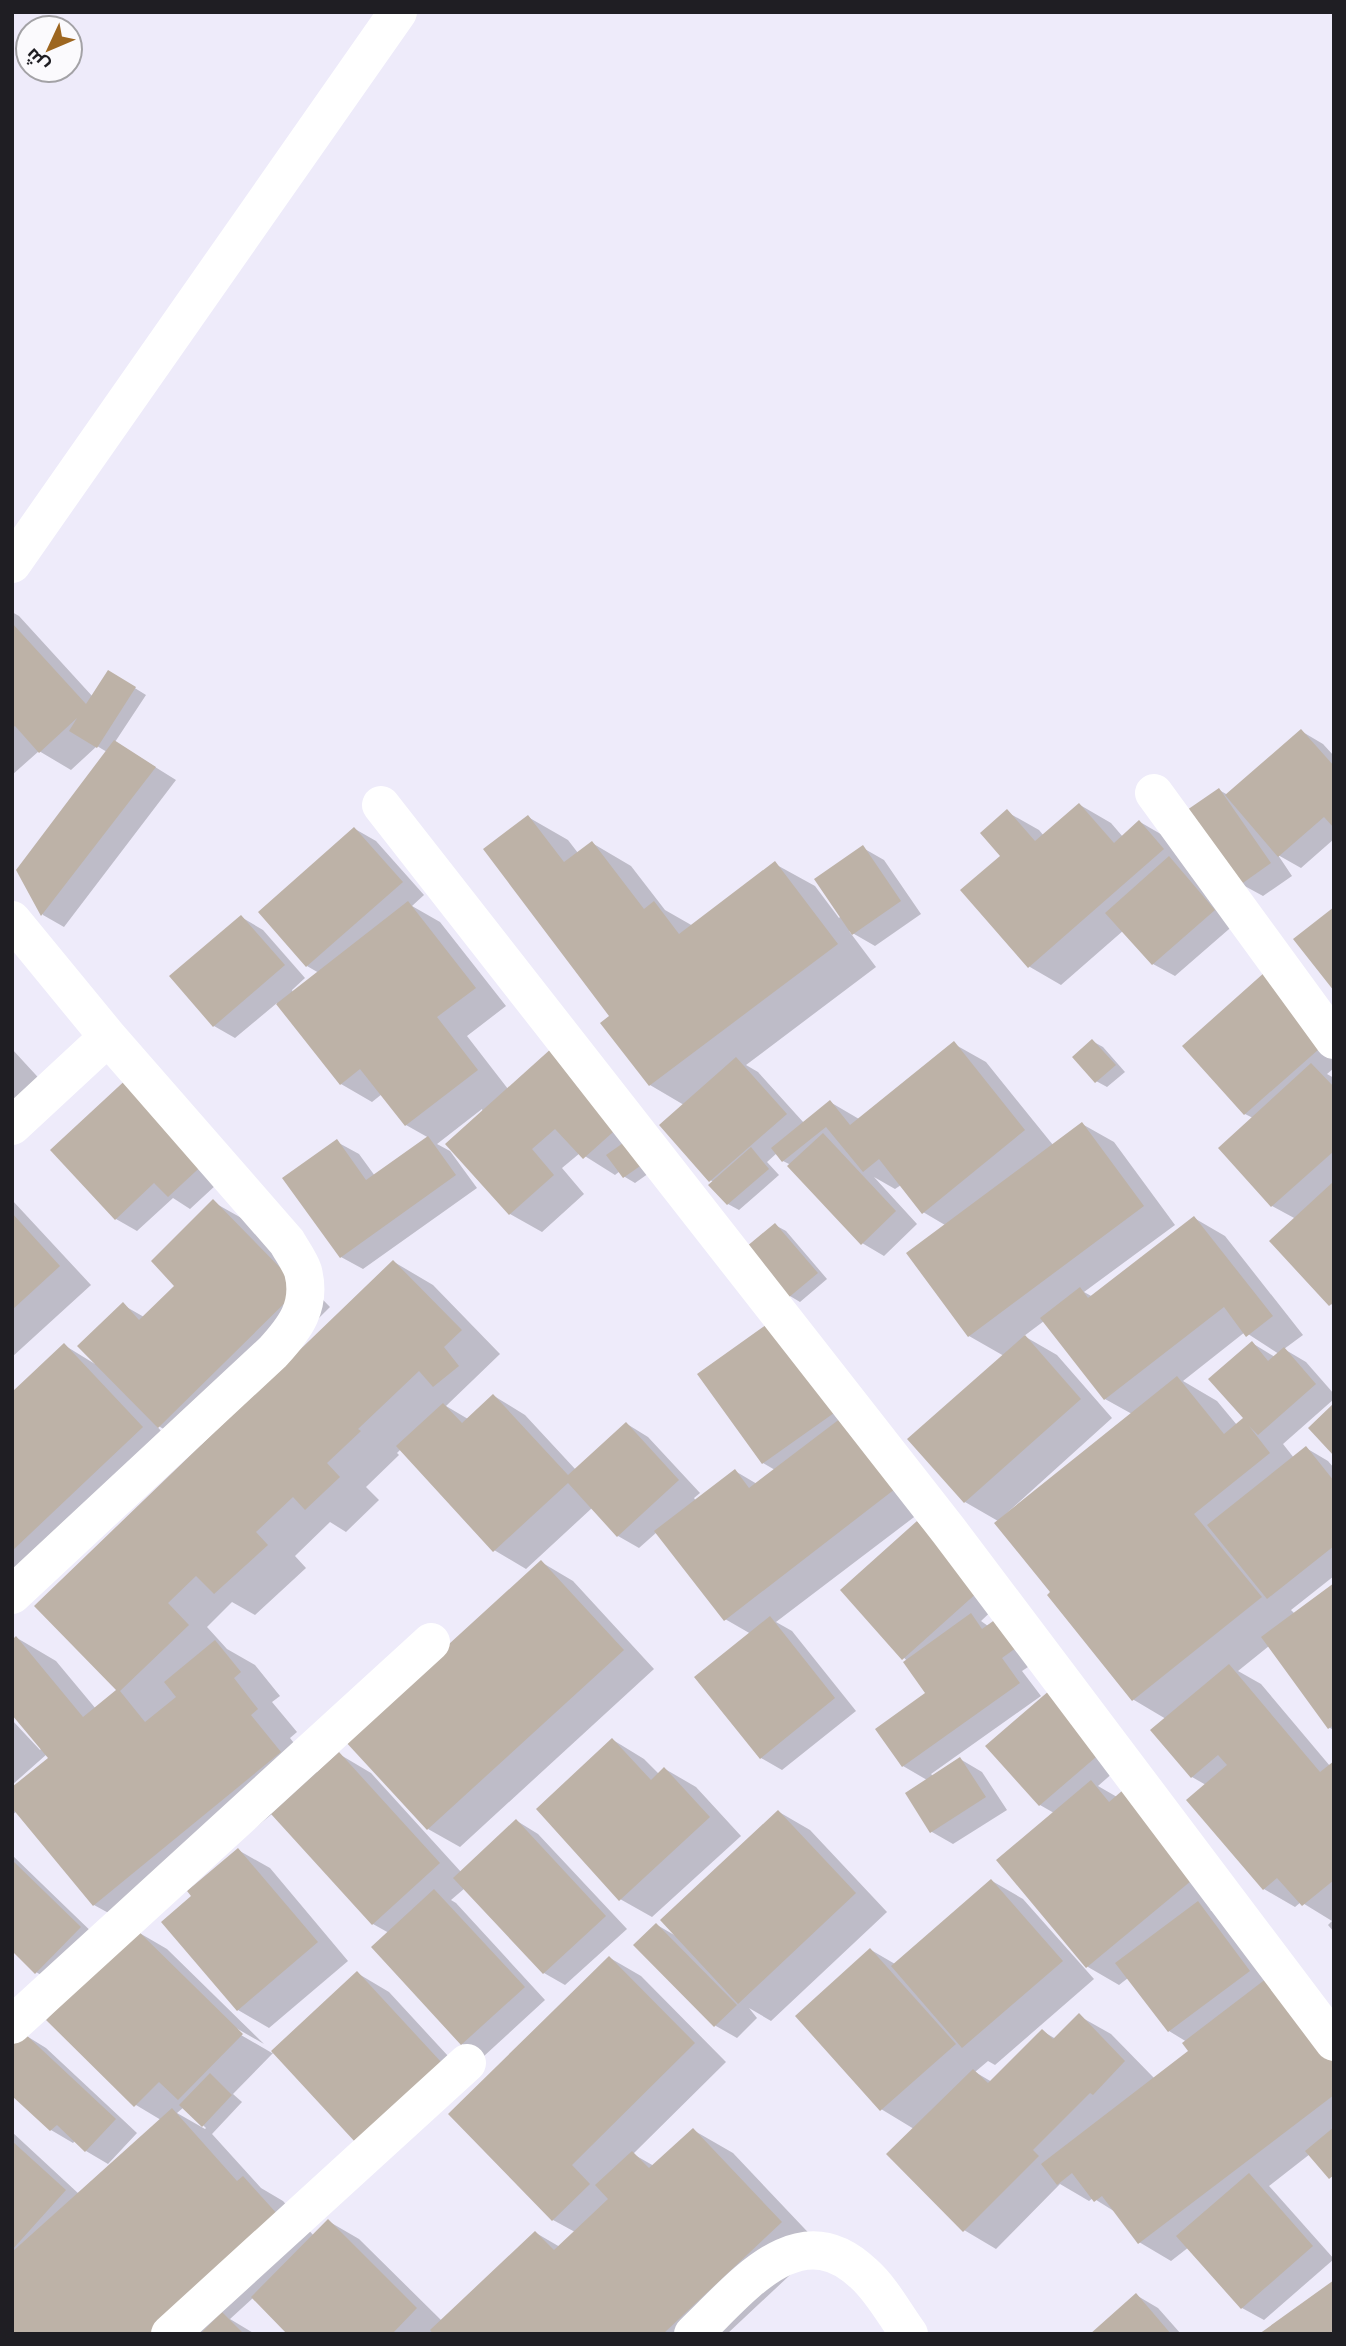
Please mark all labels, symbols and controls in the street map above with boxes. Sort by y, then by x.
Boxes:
north arrow [14,14,84,84]
text: ش [20,43,55,78]

